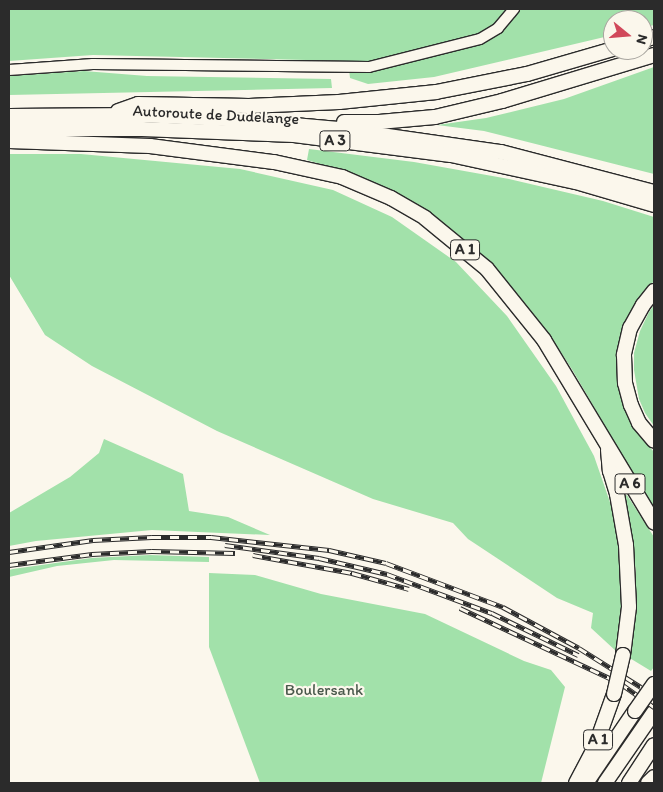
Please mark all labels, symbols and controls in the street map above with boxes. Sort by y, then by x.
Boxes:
north arrow [603,10,653,60]
text: N [632,32,651,46]
street label: Autoroute de Dudelange [132,101,300,129]
road number: A 3 [319,128,351,154]
road number: A 1 [450,238,480,262]
road number: A 6 [614,472,646,496]
park label: Boulersank [285,680,363,700]
road number: A 1 [583,728,613,752]

